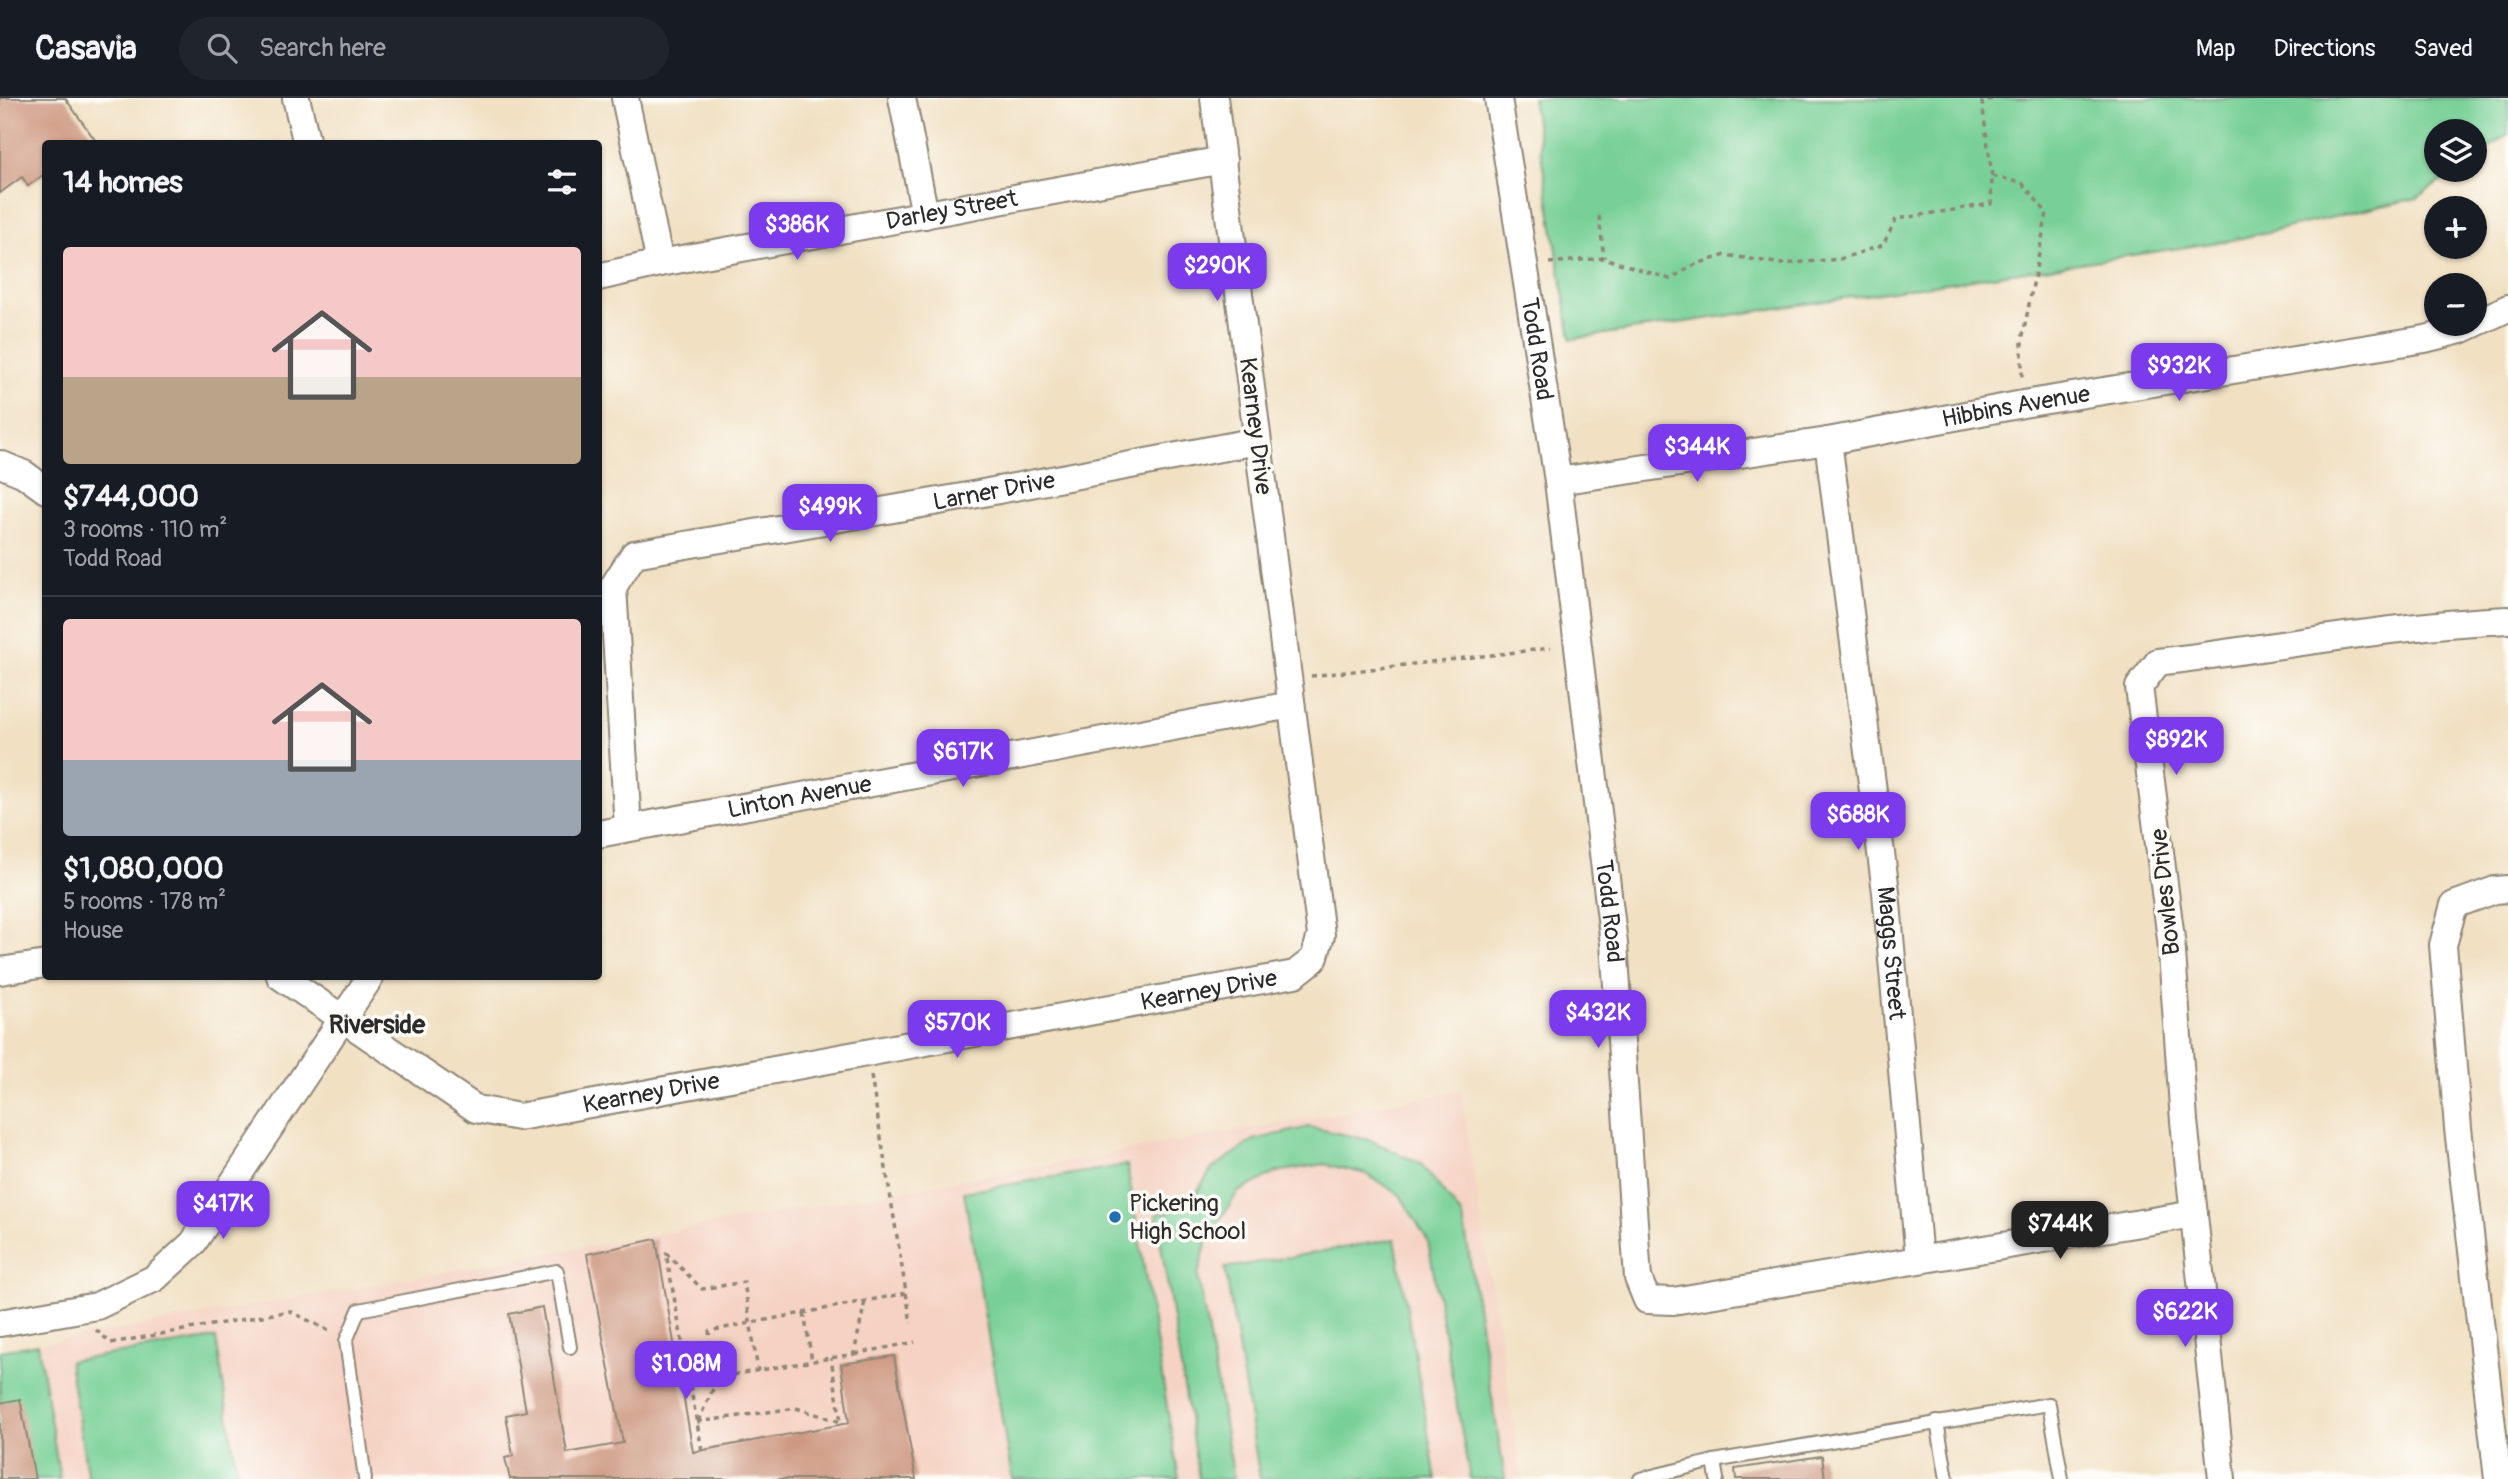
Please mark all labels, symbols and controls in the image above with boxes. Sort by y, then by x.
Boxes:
search box [179,17,669,80]
text: Casavia [35,28,137,69]
icon: search [203,29,241,67]
text: Search here [259,32,386,64]
text: Map [2196,34,2236,63]
text: Directions [2274,34,2375,63]
text: Saved [2413,34,2473,63]
map controls [2424,119,2487,336]
button: layers [2424,119,2487,182]
icon: filters [543,163,581,201]
text: 14 homes [63,164,183,201]
street label: Darley Street [884,184,1020,236]
button: + [2424,196,2487,259]
pin: $386K [748,202,846,262]
text: $386K [765,210,829,239]
pin: $290K [1168,244,1266,303]
text: $290K [1184,251,1250,280]
button: − [2424,273,2487,336]
icon: home [259,292,385,418]
street label: Todd Road [1514,296,1559,402]
pin: $932K [2130,344,2228,403]
text: $932K [2147,351,2211,380]
street label: Kearney Drive [1233,356,1278,497]
street label: Hibbins Avenue [1939,379,2092,434]
pin: $344K [1648,424,1746,484]
text: $344K [1664,432,1730,461]
street label: Larner Drive [931,466,1058,517]
text: $744,000 [63,478,199,515]
pin: $499K [781,484,879,544]
text: $499K [798,492,862,521]
text: 3 rooms · 110 m² [63,515,227,544]
text: Todd Road [63,544,162,573]
icon: home [259,664,385,790]
pin: $892K [2127,718,2225,777]
text: $892K [2145,725,2207,754]
pin: $617K [914,730,1012,789]
text: $617K [933,737,993,766]
street label: Linton Avenue [725,769,874,825]
pin: $688K [1809,792,1907,852]
text: $688K [1827,800,1889,829]
street label: Bowles Drive [2144,827,2187,957]
text: $1,080,000 [63,850,224,887]
street label: Todd Road [1589,858,1629,964]
street label: Maggs Street [1871,885,1911,1021]
text: 5 rooms · 178 m² [63,887,226,916]
text: House [63,916,123,945]
street label: Kearney Drive [1138,964,1280,1017]
pin: $432K [1549,990,1647,1050]
text: $432K [1565,998,1631,1027]
pin: $570K [908,1000,1006,1060]
text: $570K [924,1008,990,1037]
district label: Riverside [329,1009,426,1041]
street label: Kearney Drive [581,1066,722,1120]
pin: $417K [174,1182,272,1241]
text: $417K [193,1189,253,1218]
place label: Pickering High School [1129,1189,1246,1246]
pin: $744K [2011,1202,2109,1261]
marker: Pickering High School [1107,1209,1123,1225]
text: $744K [2027,1209,2093,1238]
pin: $622K [2136,1290,2234,1349]
text: $622K [2152,1297,2218,1326]
pin: $1.08M [629,1342,743,1401]
text: $1.08M [651,1349,721,1378]

